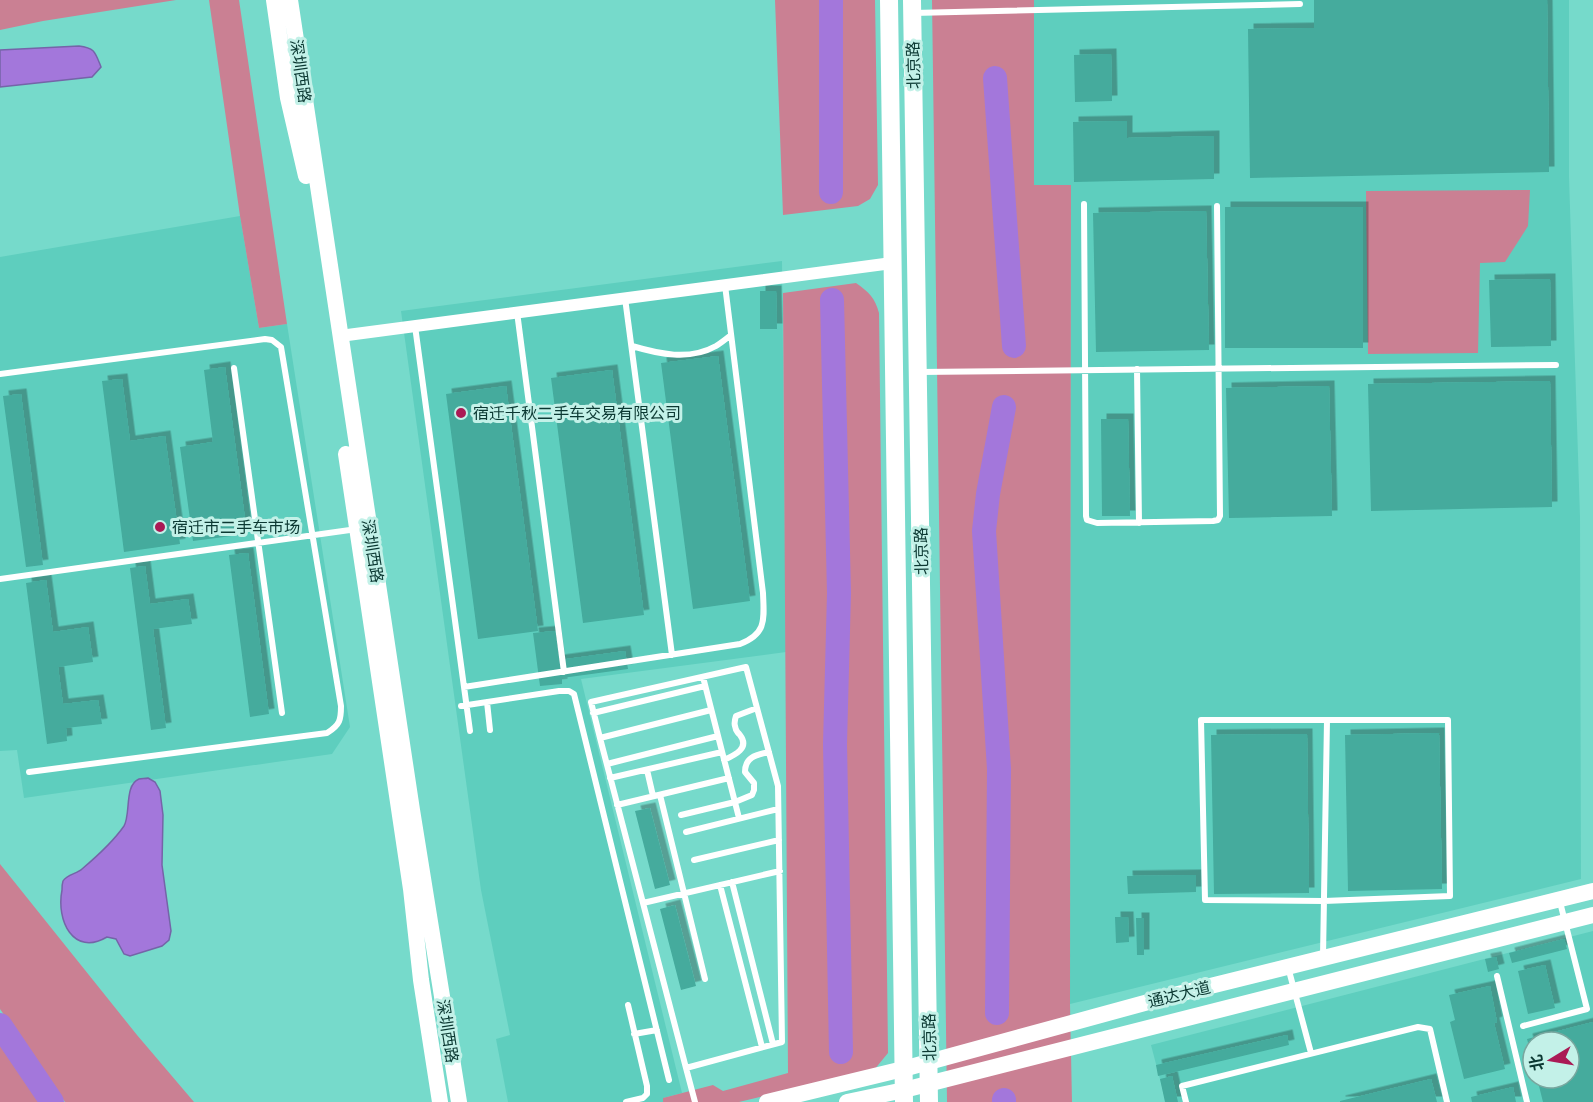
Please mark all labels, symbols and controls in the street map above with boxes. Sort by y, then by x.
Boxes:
street label: 深圳西路 [286,38,316,104]
street label: 北京路 [902,41,924,89]
place label: 宿迁千秋二手车交易有限公司 [473,402,681,424]
marker: 宿迁千秋二手车交易有限公司 [454,406,468,420]
place label: 宿迁市二手车市场 [172,516,300,538]
street label: 深圳西路 [357,518,389,584]
marker: 宿迁市二手车市场 [153,520,167,534]
street label: 北京路 [910,527,932,575]
street label: 通达大道 [1145,976,1213,1012]
street label: 深圳西路 [432,998,464,1064]
street label: 北京路 [918,1013,940,1061]
north arrow [1521,1030,1581,1090]
text: 北 [1524,1053,1549,1073]

